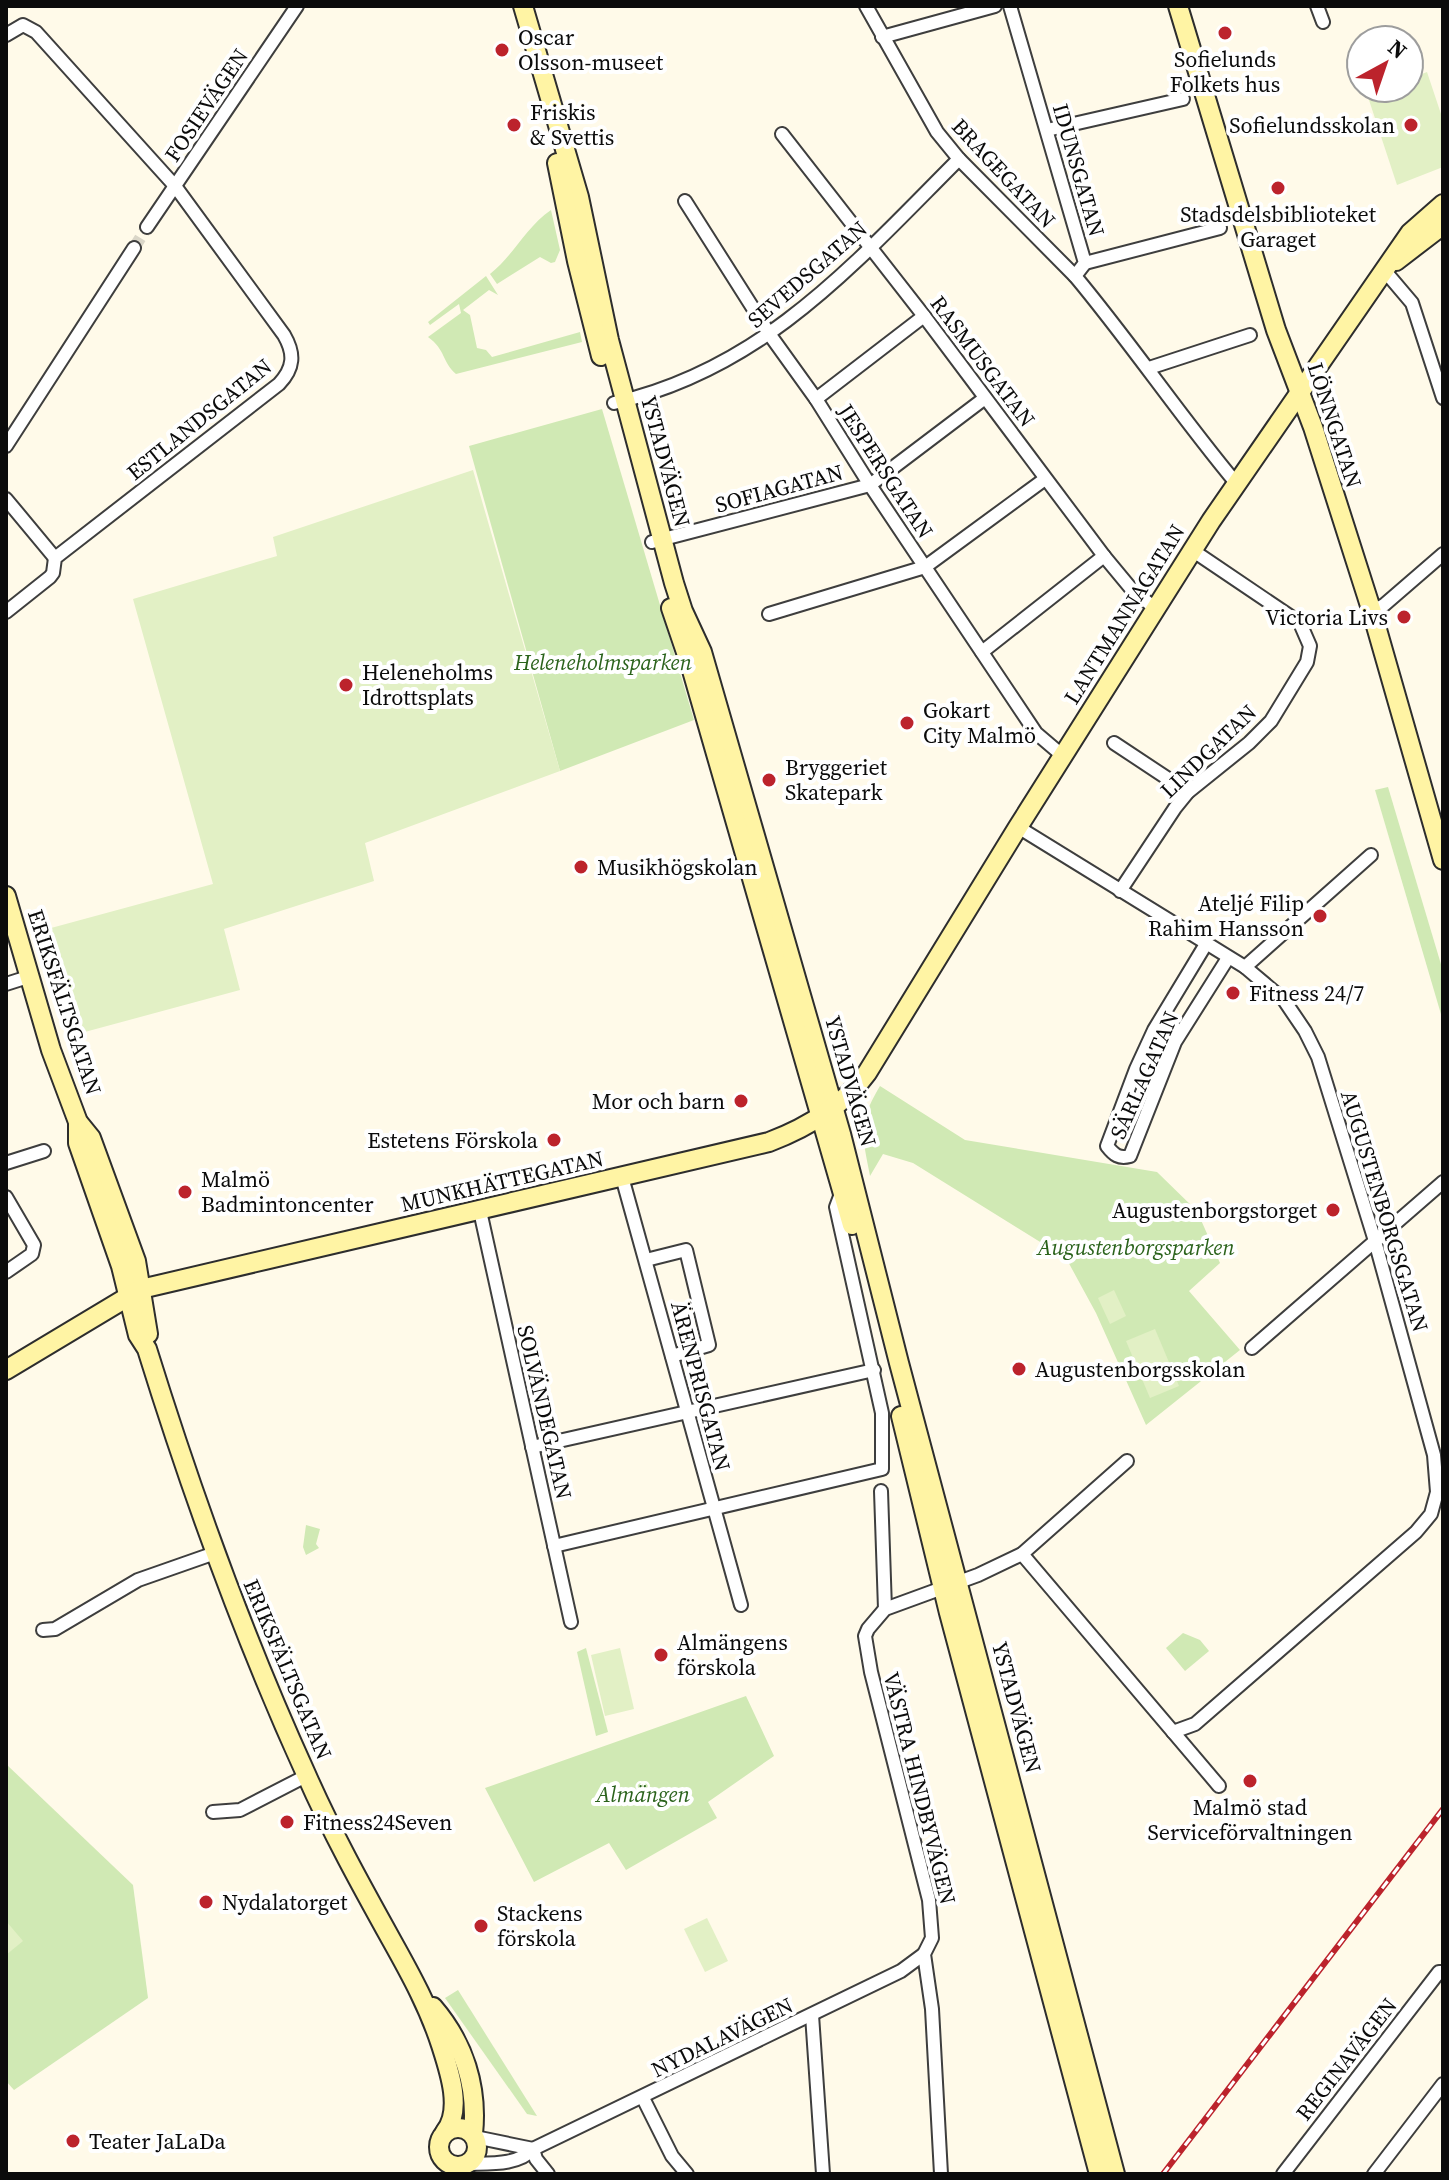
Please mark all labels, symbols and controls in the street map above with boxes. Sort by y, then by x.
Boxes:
place label: Oscar Olsson-museet [518,22,664,77]
marker: Sofielunds Folkets hus [1216,24,1234,42]
north arrow [1345,24,1425,104]
text: N [1382,32,1414,65]
marker: Oscar Olsson-museet [493,41,511,59]
street label: FOSIEVÄGEN [157,43,255,167]
place label: Sofielunds Folkets hus [1170,44,1280,99]
place label: Friskis & Svettis [530,97,614,152]
street label: IDUNSGATAN [1046,100,1112,240]
place label: Sofielundsskolan [1229,110,1395,140]
street label: BRAGEGATAN [945,112,1063,234]
marker: Friskis & Svettis [505,116,523,134]
marker: Sofielundsskolan [1402,116,1420,134]
marker: Stadsdelsbiblioteket Garaget [1269,179,1287,197]
place label: Stadsdelsbiblioteket Garaget [1180,199,1377,254]
street label: SEVEDSGATAN [741,214,873,334]
street label: RASMUSGATAN [924,289,1042,433]
street label: ESTLANDSGATAN [120,351,278,487]
street label: LÖNNGATAN [1301,359,1369,491]
street label: YSTADVÄGEN [634,392,698,530]
street label: JESPERSGATAN [831,397,941,544]
street label: SOFIAGATAN [712,457,846,519]
street label: LANTMANNAGATAN [1057,518,1191,710]
place label: Victoria Livs [1265,602,1388,632]
marker: Victoria Livs [1395,608,1413,626]
park label: Heleneholmsparken [513,647,693,677]
place label: Heleneholms Idrottsplats [362,657,493,712]
marker: Heleneholms Idrottsplats [337,676,355,694]
place label: Gokart City Malmö [923,695,1036,750]
street label: LINDGATAN [1153,697,1263,805]
marker: Gokart City Malmö [898,714,916,732]
place label: Bryggeriet Skatepark [785,752,888,807]
marker: Bryggeriet Skatepark [760,771,778,789]
place label: Musikhögskolan [597,852,758,882]
marker: Musikhögskolan [572,858,590,876]
place label: Ateljé Filip Rahim Hansson [1148,888,1304,943]
street label: ERIKSFÄLTSGATAN [21,905,109,1099]
marker: Ateljé Filip Rahim Hansson [1311,907,1329,925]
place label: Fitness 24/7 [1249,978,1364,1008]
marker: Fitness 24/7 [1224,984,1242,1002]
street label: SÄRLAGATAN [1102,1006,1186,1144]
street label: YSTADVÄGEN [818,1012,884,1150]
place label: Mor och barn [592,1086,725,1116]
street label: AUGUSTENBORGSGATAN [1334,1086,1436,1336]
marker: Mor och barn [732,1092,750,1110]
place label: Estetens Förskola [367,1125,539,1155]
marker: Estetens Förskola [545,1131,563,1149]
street label: MUNKHÄTTEGATAN [398,1143,606,1219]
place label: Malmö Badmintoncenter [201,1164,374,1219]
marker: Malmö Badmintoncenter [176,1183,194,1201]
place label: Augustenborgstorget [1112,1195,1318,1225]
marker: Augustenborgstorget [1324,1201,1342,1219]
park label: Augustenborgsparken [1035,1232,1235,1262]
street label: ÄRENPRISGATAN [664,1298,738,1474]
street label: SOLVÄNDEGATAN [510,1322,580,1502]
place label: Augustenborgsskolan [1035,1354,1246,1384]
marker: Augustenborgsskolan [1010,1360,1028,1378]
street label: ERIKSFÄLTSGATAN [236,1574,340,1764]
place label: Almängens förskola [677,1627,788,1682]
street label: YSTADVÄGEN [985,1638,1049,1776]
marker: Almängens förskola [652,1646,670,1664]
street label: VÄSTRA HINDBYVÄGEN [877,1669,963,1907]
marker: Malmö stad Serviceförvaltningen [1241,1772,1259,1790]
park label: Almängen [594,1779,691,1809]
place label: Malmö stad Serviceförvaltningen [1147,1792,1353,1847]
place label: Fitness24Seven [303,1807,452,1837]
marker: Fitness24Seven [278,1813,296,1831]
place label: Nydalatorget [222,1887,348,1917]
marker: Nydalatorget [197,1893,215,1911]
place label: Stackens förskola [497,1898,583,1953]
marker: Stackens förskola [472,1917,490,1935]
street label: NYDALAVÄGEN [646,1990,798,2084]
street label: REGINAVÄGEN [1289,1991,1403,2127]
place label: Teater JaLaDa [89,2126,227,2156]
marker: Teater JaLaDa [64,2132,82,2150]

